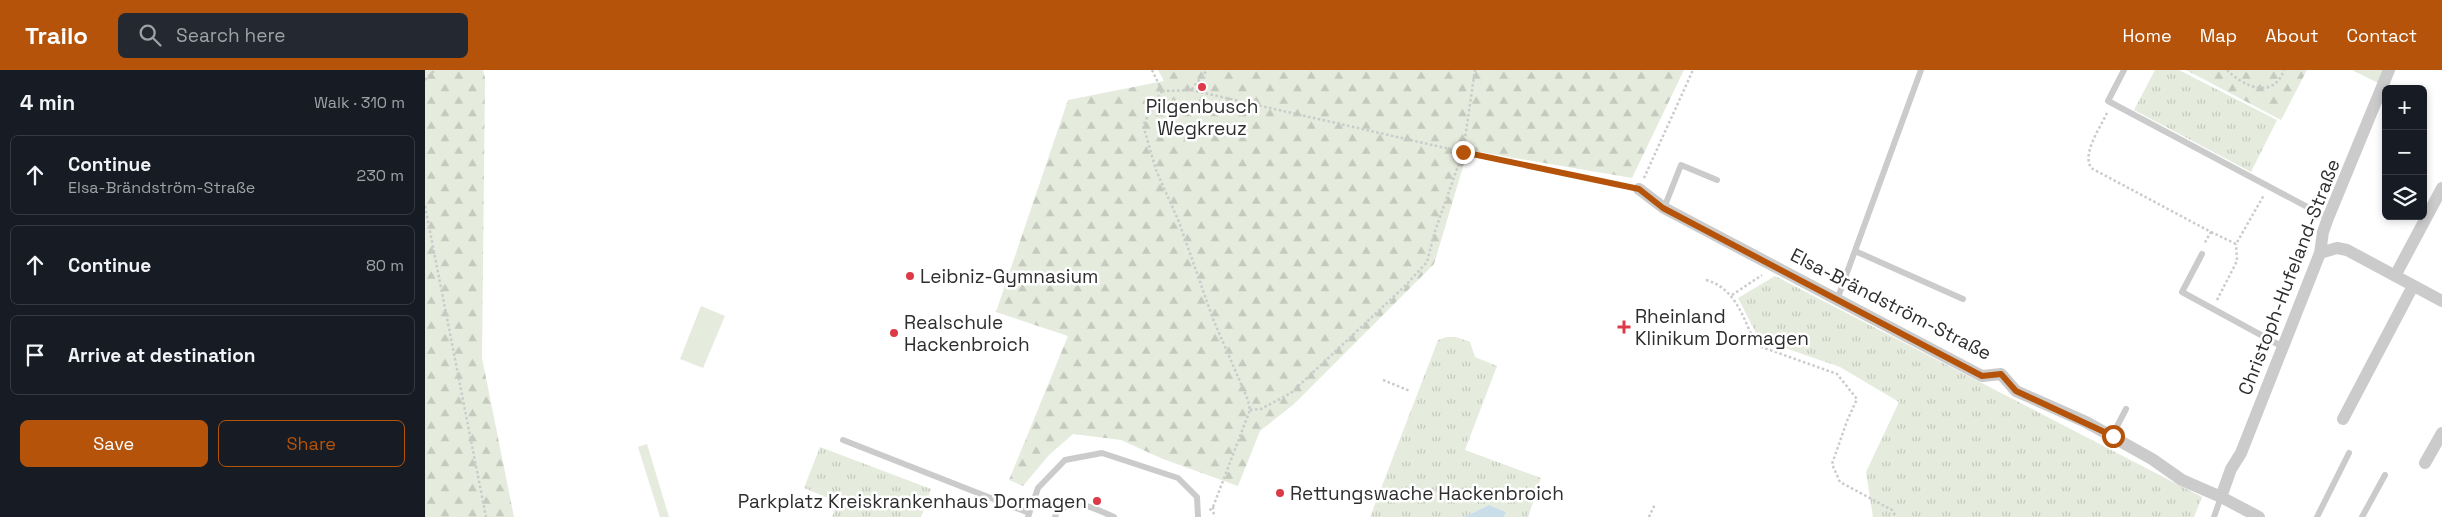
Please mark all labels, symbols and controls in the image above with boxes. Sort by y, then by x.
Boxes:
search box [118,13,468,58]
text: Trailo [25,20,88,51]
icon: search [136,21,164,49]
text: Search here [176,23,286,48]
text: Home [2123,24,2172,47]
text: Map [2200,24,2237,47]
text: About [2265,24,2319,47]
text: Contact [2347,24,2417,47]
marker: Pilgenbusch Wegkreuz [1196,81,1208,93]
map controls [2382,85,2427,220]
button: + [2382,85,2427,130]
text: 4 min [20,89,75,116]
text: Walk · 310 m [314,92,405,113]
place label: Pilgenbusch Wegkreuz [1146,94,1258,141]
button: − [2382,130,2427,175]
route end [1452,141,1475,164]
text: Continue [68,152,151,177]
street label: Christoph-Hufeland-Straße [2232,155,2346,399]
icon: ahead [21,161,49,189]
text: 230 m [357,165,404,186]
button: layers [2382,175,2427,220]
text: Elsa-Brändström-Straße [68,177,255,198]
street label: Elsa-Brändström-Straße [1786,242,1996,366]
icon: ahead [21,251,49,279]
text: Continue [68,253,151,278]
text: 80 m [366,255,404,276]
place label: Leibniz-Gymnasium [920,264,1098,289]
marker: Leibniz-Gymnasium [904,270,916,282]
place label: Rheinland Klinikum Dormagen [1635,304,1809,351]
place label: Realschule Hackenbroich [904,310,1030,357]
marker: Rheinland Klinikum Dormagen [1617,320,1631,334]
marker: Realschule Hackenbroich [888,327,900,339]
icon: arrive [21,341,49,369]
text: Arrive at destination [68,343,256,368]
button: Save [20,420,208,467]
button: Share [218,420,405,467]
route start [2102,425,2125,448]
place label: Rettungswache Hackenbroich [1290,481,1564,506]
marker: Rettungswache Hackenbroich [1274,487,1286,499]
place label: Parkplatz Kreiskrankenhaus Dormagen [738,489,1087,514]
marker: Parkplatz Kreiskrankenhaus Dormagen [1091,495,1103,507]

